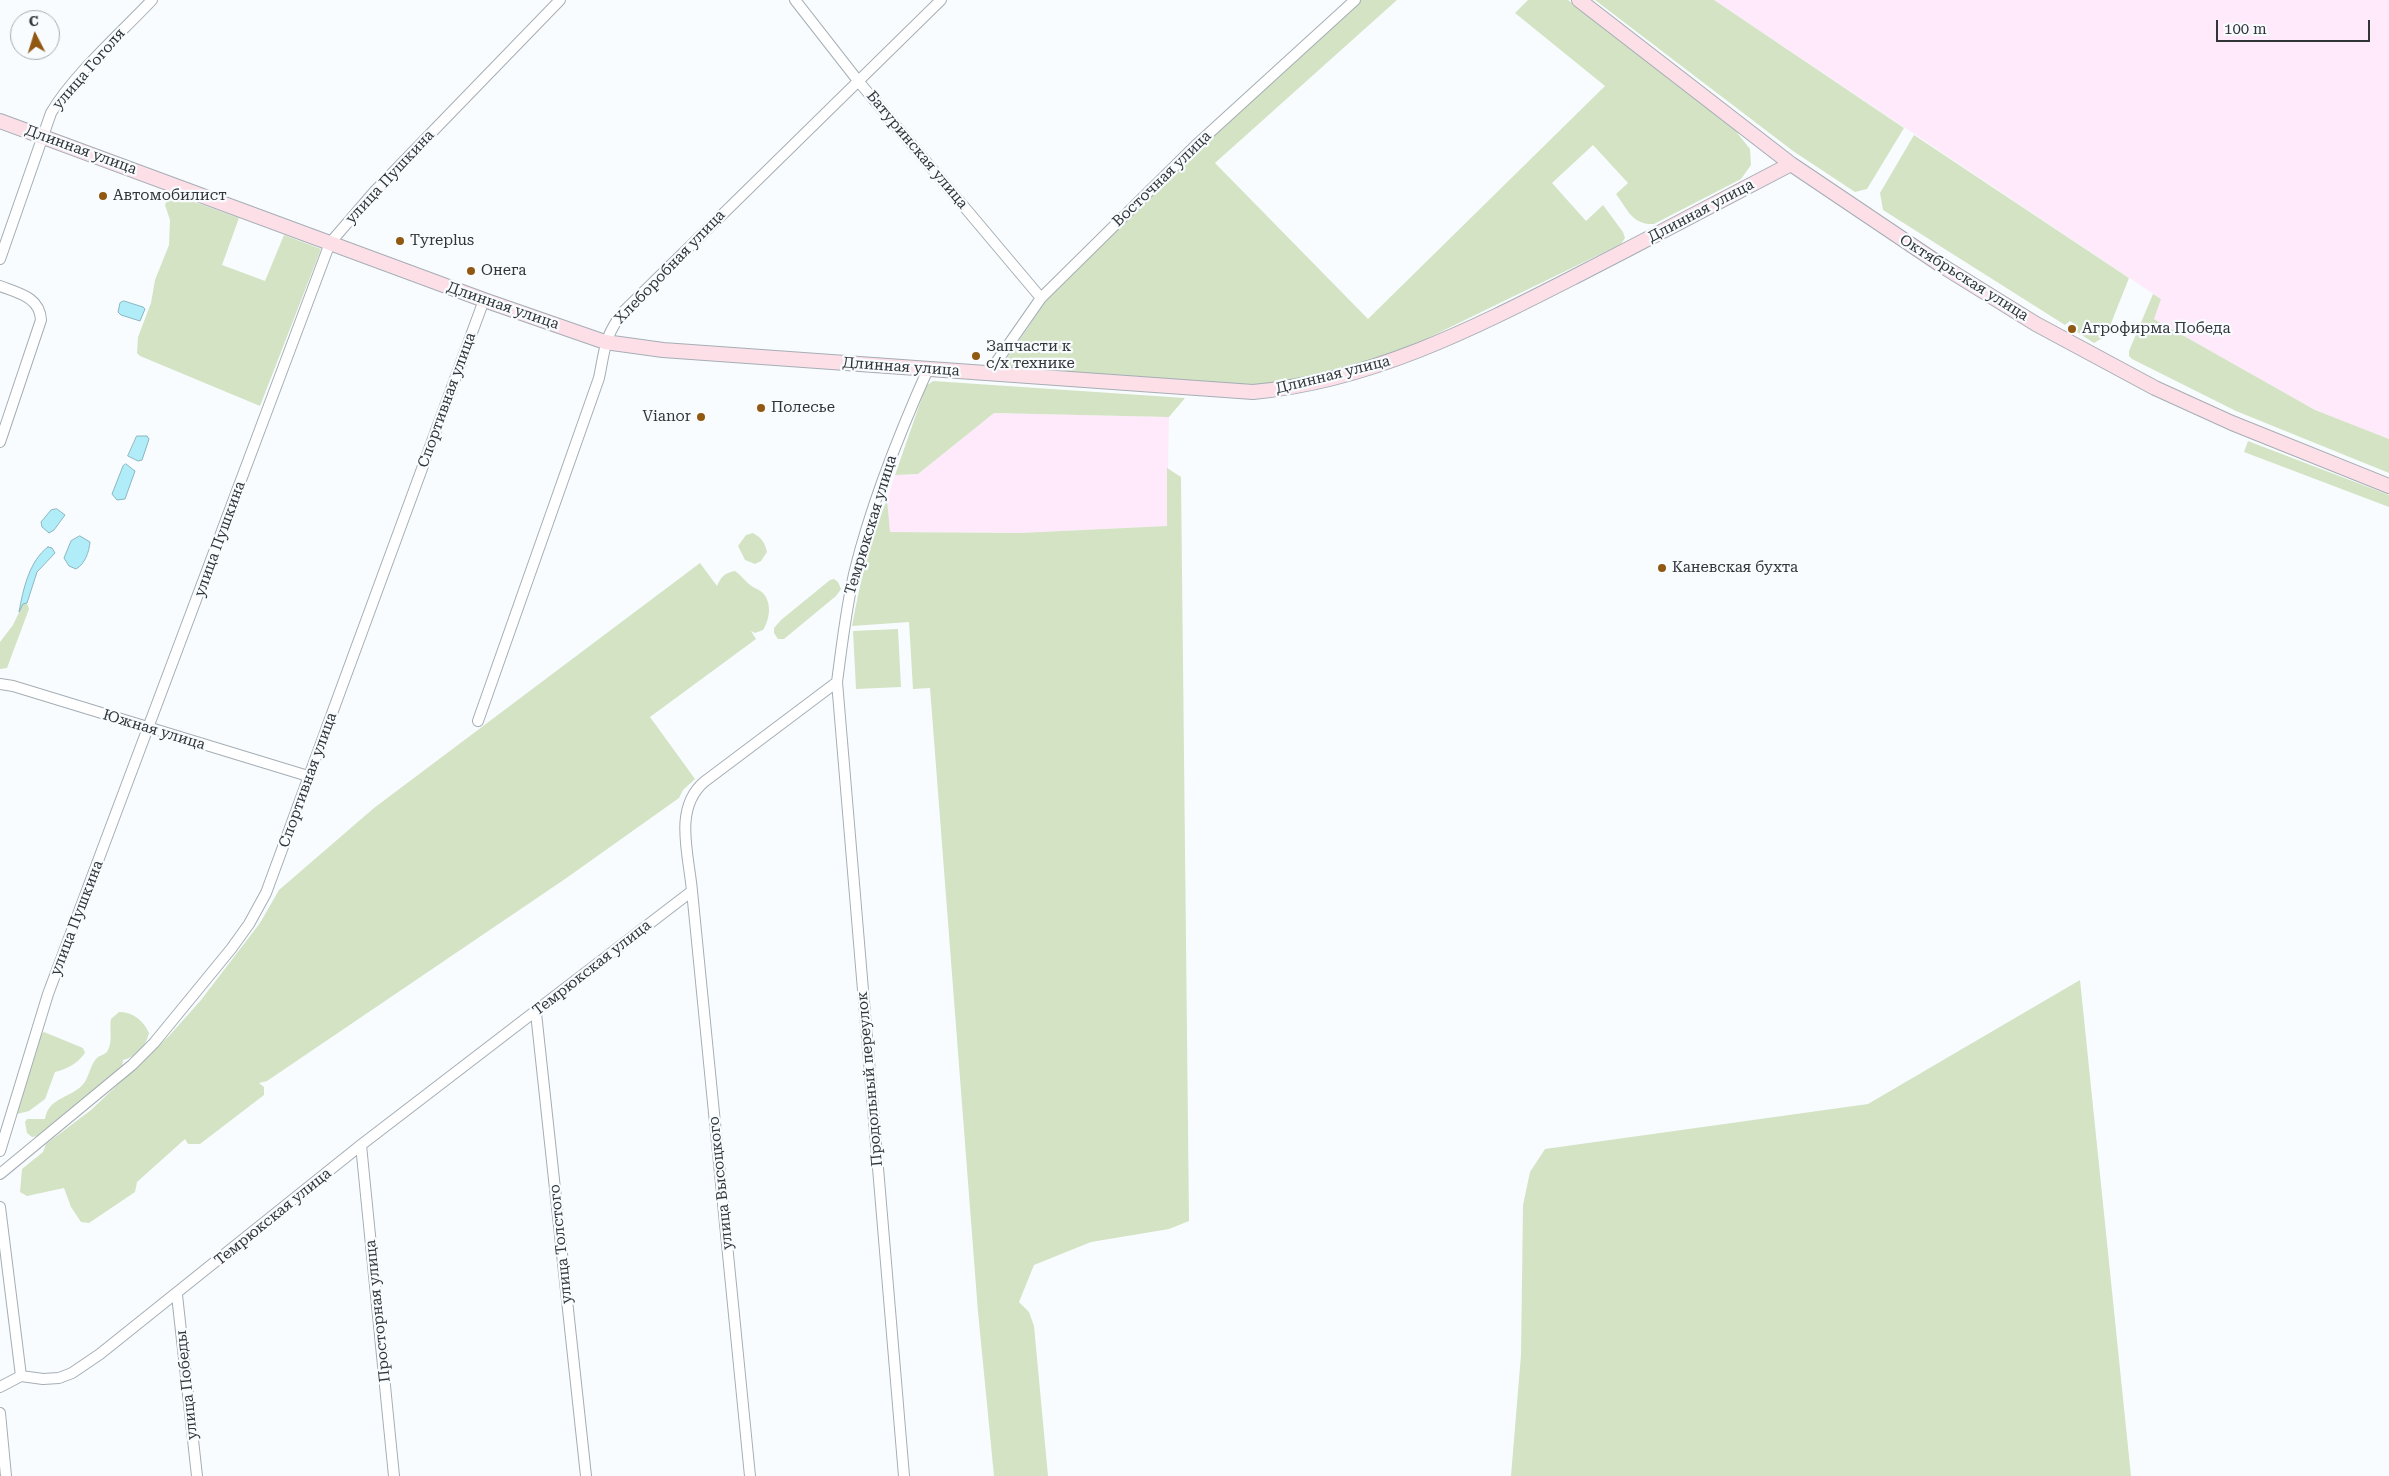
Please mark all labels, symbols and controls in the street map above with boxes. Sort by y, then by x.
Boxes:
north arrow [10,10,60,60]
scale bar [2219,10,2373,42]
text: С [28,13,39,29]
text: 100 m [2224,20,2267,38]
street label: улица Гоголя [49,25,129,113]
street label: Батуринская улица [862,87,972,213]
street label: Длинная улица [23,121,139,179]
street label: улица Пушкина [342,126,438,228]
street label: Восточная улица [1109,127,1215,231]
street label: Длинная улица [1645,175,1757,247]
place label: Автомобилист [113,187,227,205]
marker: Автомобилист [97,190,109,202]
street label: Хлеборобная улица [611,206,729,328]
street label: Октябрьская улица [1896,231,2032,325]
place label: Tyreplus [410,232,474,250]
marker: Tyreplus [394,235,406,247]
place label: Онега [481,262,526,280]
marker: Онега [465,265,477,277]
street label: Длинная улица [445,278,561,334]
place label: Агрофирма Победа [2082,320,2231,338]
marker: Агрофирма Победа [2066,323,2078,335]
street label: Спортивная улица [414,330,480,470]
place label: Запчасти к с/х технике [986,338,1075,373]
marker: Запчасти к с/х технике [970,350,982,362]
street label: Длинная улица [1274,352,1392,398]
street label: Длинная улица [842,354,960,380]
place label: Полесье [771,399,835,417]
marker: Полесье [755,402,767,414]
place label: Vianor [643,408,691,426]
marker: Vianor [695,411,707,423]
street label: Темрюкская улица [841,453,901,597]
street label: улица Пушкина [191,479,249,599]
place label: Каневская бухта [1672,559,1798,577]
marker: Каневская бухта [1656,562,1668,574]
street label: Южная улица [101,706,207,754]
street label: Спортивная улица [275,710,341,850]
street label: улица Пушкина [47,858,107,978]
street label: Темрюкская улица [529,916,655,1020]
street label: Продольный переулок [853,991,887,1167]
street label: улица Высоцкого [705,1115,737,1251]
street label: Темрюкская улица [211,1164,335,1270]
street label: улица Толстого [546,1183,576,1305]
street label: Просторная улица [362,1239,394,1383]
street label: улица Победы [172,1329,202,1441]

